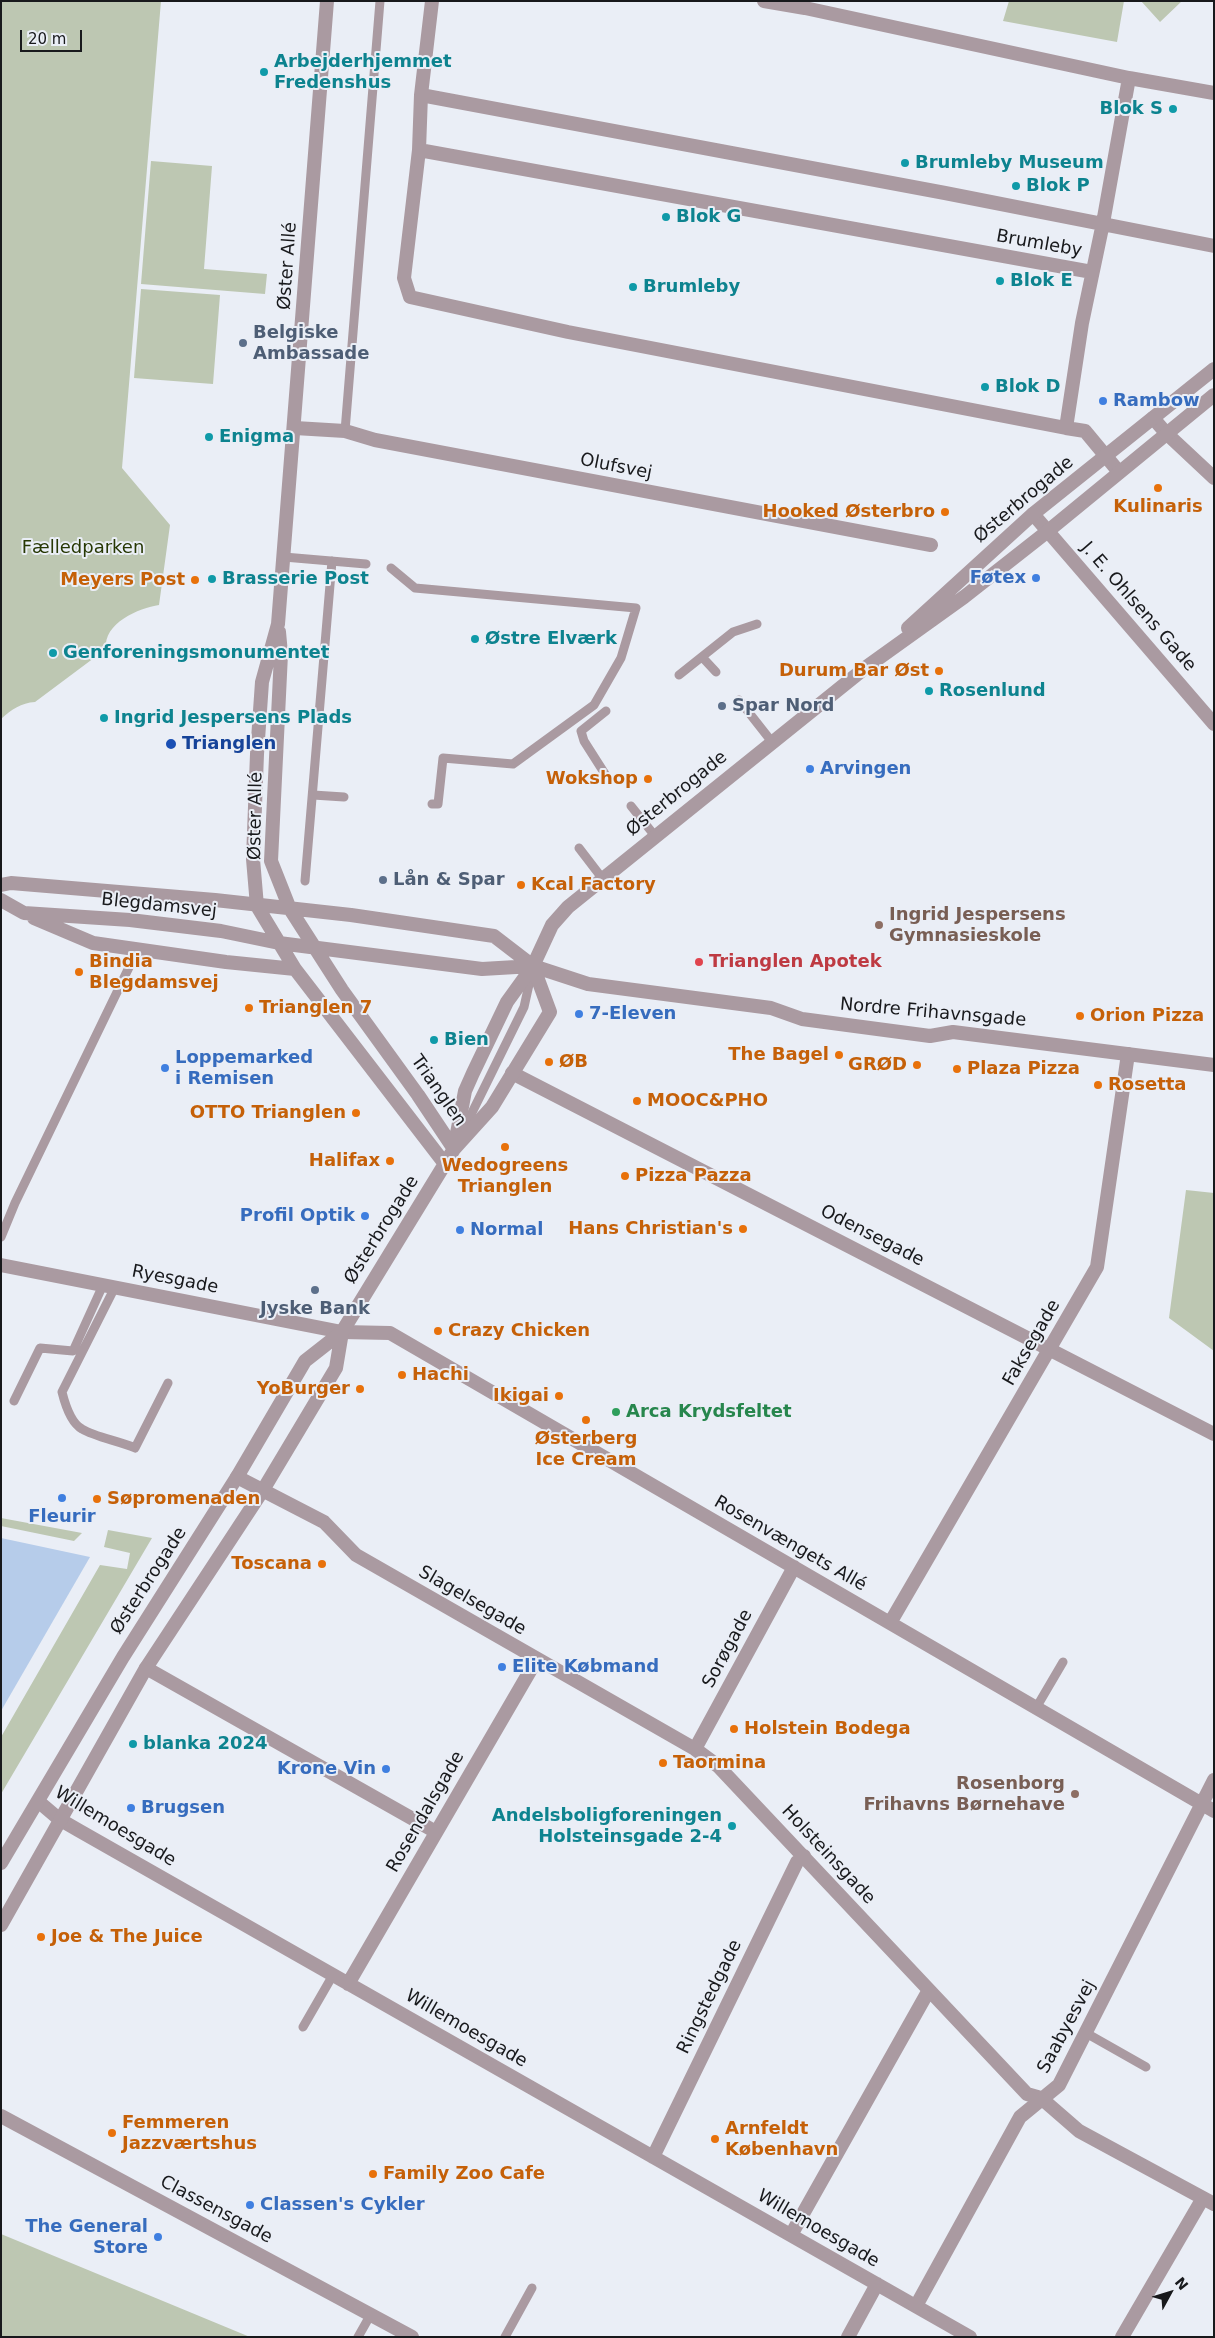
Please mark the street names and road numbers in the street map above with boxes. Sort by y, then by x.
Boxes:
street label: Øster Allé [274,221,302,311]
street label: Brumleby [994,226,1084,262]
street label: Olufsvej [578,449,654,485]
street label: Østerbrogade [970,452,1078,548]
street label: J. E. Ohlsens Gade [1076,538,1200,676]
street label: Østerbrogade [622,747,732,841]
street label: Øster Allé [244,772,268,860]
street label: Blegdamsvej [100,889,218,923]
street label: Nordre Frihavnsgade [839,994,1027,1032]
street label: Trianglen [406,1051,470,1131]
street label: Østerbrogade [340,1172,424,1288]
street label: Odensegade [817,1201,927,1271]
street label: Ryesgade [130,1261,220,1299]
street label: Faksegade [999,1296,1065,1390]
street label: Rosenvængets Allé [710,1492,870,1596]
street label: Østerbrogade [106,1523,192,1639]
street label: Slagelsegade [414,1562,530,1640]
street label: Sorøgade [698,1606,758,1692]
street label: Rosendalsgade [383,1748,469,1876]
street label: Willemoesgade [51,1782,179,1872]
street label: Holsteinsgade [777,1801,879,1909]
street label: Ringstedgade [673,1936,747,2058]
street label: Saabyesvej [1033,1977,1101,2077]
street label: Willemoesgade [401,1985,531,2073]
street label: Classensgade [156,2171,276,2249]
street label: Willemoesgade [753,2185,883,2273]

